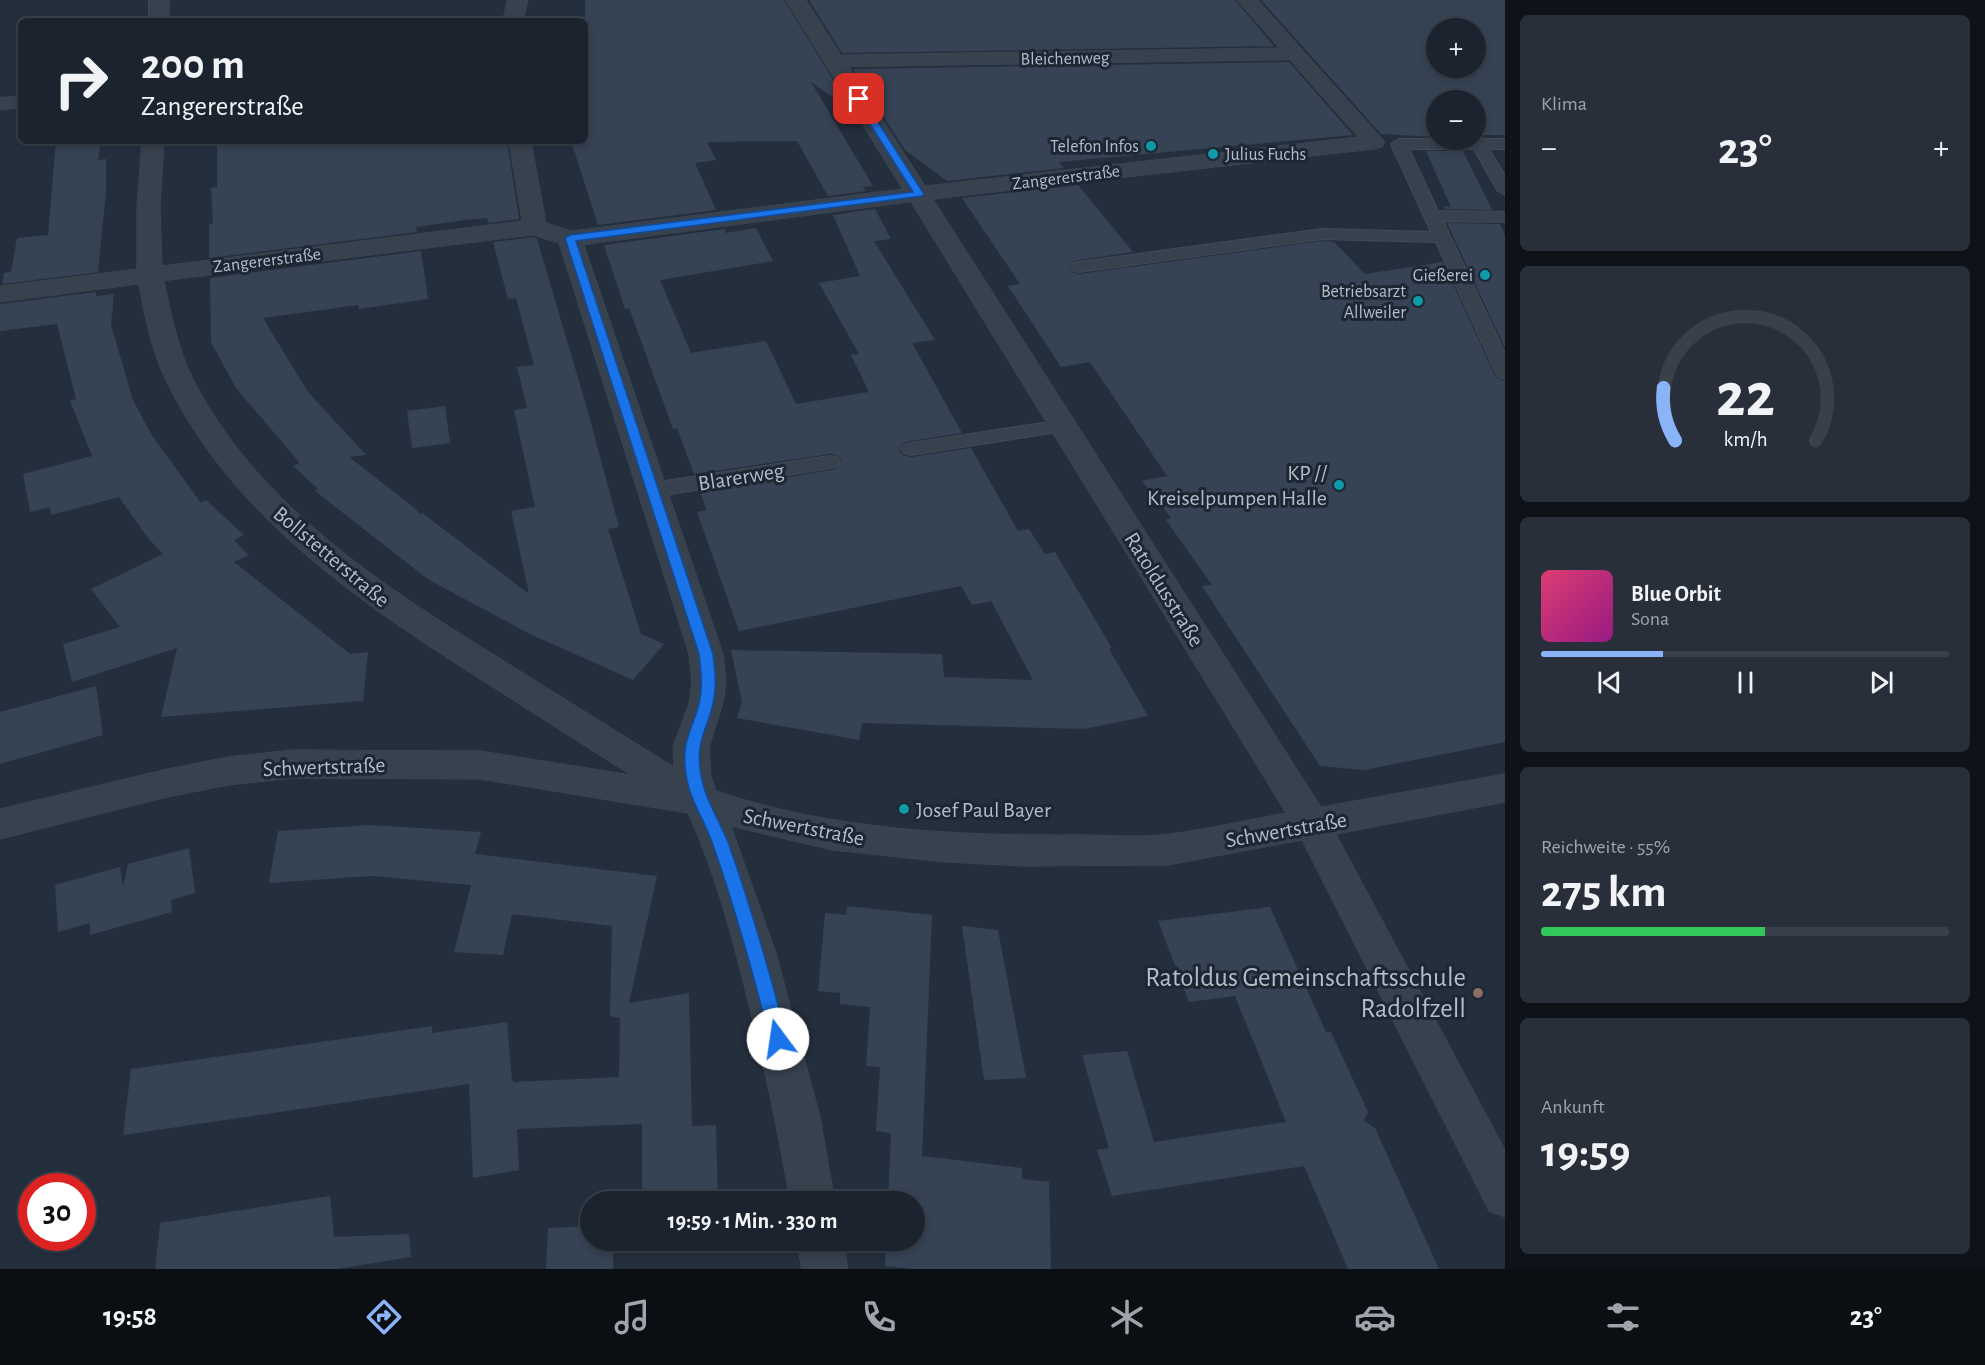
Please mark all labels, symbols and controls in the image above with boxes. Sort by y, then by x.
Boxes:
map controls [1426,18,1486,150]
button: + [1426,18,1486,78]
icon: right [42,42,120,120]
text: 200 m [141,44,245,86]
street label: Bleichenweg [1020,49,1110,69]
pin [833,73,884,124]
icon: arrive [842,82,875,115]
button: − [1426,90,1486,150]
text: Zangererstraße [141,93,304,120]
text: Klima [1541,94,1587,114]
text: 23° [1718,127,1772,172]
text: − [1541,132,1557,165]
text: + [1933,132,1949,165]
place label: Telefon Infos [1050,138,1139,156]
marker: Telefon Infos [1144,139,1158,153]
place label: Julius Fuchs [1225,146,1306,164]
marker: Julius Fuchs [1206,147,1220,161]
street label: Zangererstraße [1011,162,1121,194]
street label: Zangererstraße [212,245,322,277]
place label: Gießerei [1413,267,1473,285]
marker: Gießerei [1478,268,1492,282]
place label: Betriebsarzt Allweiler [1321,283,1406,322]
marker: Betriebsarzt Allweiler [1411,294,1425,308]
text: 22 [1716,365,1774,427]
text: km/h [1723,429,1767,450]
street label: Blarerweg [696,459,786,495]
place label: KP // Kreiselpumpen Halle [1147,462,1328,509]
marker: KP // Kreiselpumpen Halle [1332,478,1346,492]
street label: Bollstetterstraße [269,502,393,611]
street label: Ratoldusstraße [1120,528,1208,651]
text: Blue Orbit [1631,583,1721,605]
text: Sona [1631,609,1669,629]
icon: previous [1593,666,1626,699]
icon: pause [1729,666,1762,699]
icon: next [1865,666,1898,699]
street label: Schwertstraße [262,754,386,780]
place label: Josef Paul Bayer [916,799,1051,821]
marker: Josef Paul Bayer [897,802,911,816]
street label: Schwertstraße [741,804,866,849]
street label: Schwertstraße [1224,808,1349,851]
text: Reichweite · 55% [1541,837,1670,857]
text: 275 km [1541,870,1666,915]
place label: Ratoldus Gemeinschaftsschule Radolfzell [1145,964,1466,1022]
marker: Ratoldus Gemeinschaftsschule Radolfzell [1471,986,1485,1000]
position arrow [746,1007,810,1071]
text: Ankunft [1541,1097,1605,1117]
text: 19:59 [1541,1130,1630,1175]
speed limit sign: 30 [18,1173,96,1251]
text: 19:59 · 1 Min. · 330 m [668,1210,837,1232]
icon: directions [363,1296,405,1338]
icon: music [611,1296,653,1338]
icon: phone [858,1296,900,1338]
icon: climate [1106,1296,1148,1338]
icon: car [1354,1296,1396,1338]
icon: filters [1602,1296,1644,1338]
text: 19:58 [103,1303,157,1330]
text: 23° [1850,1303,1882,1330]

